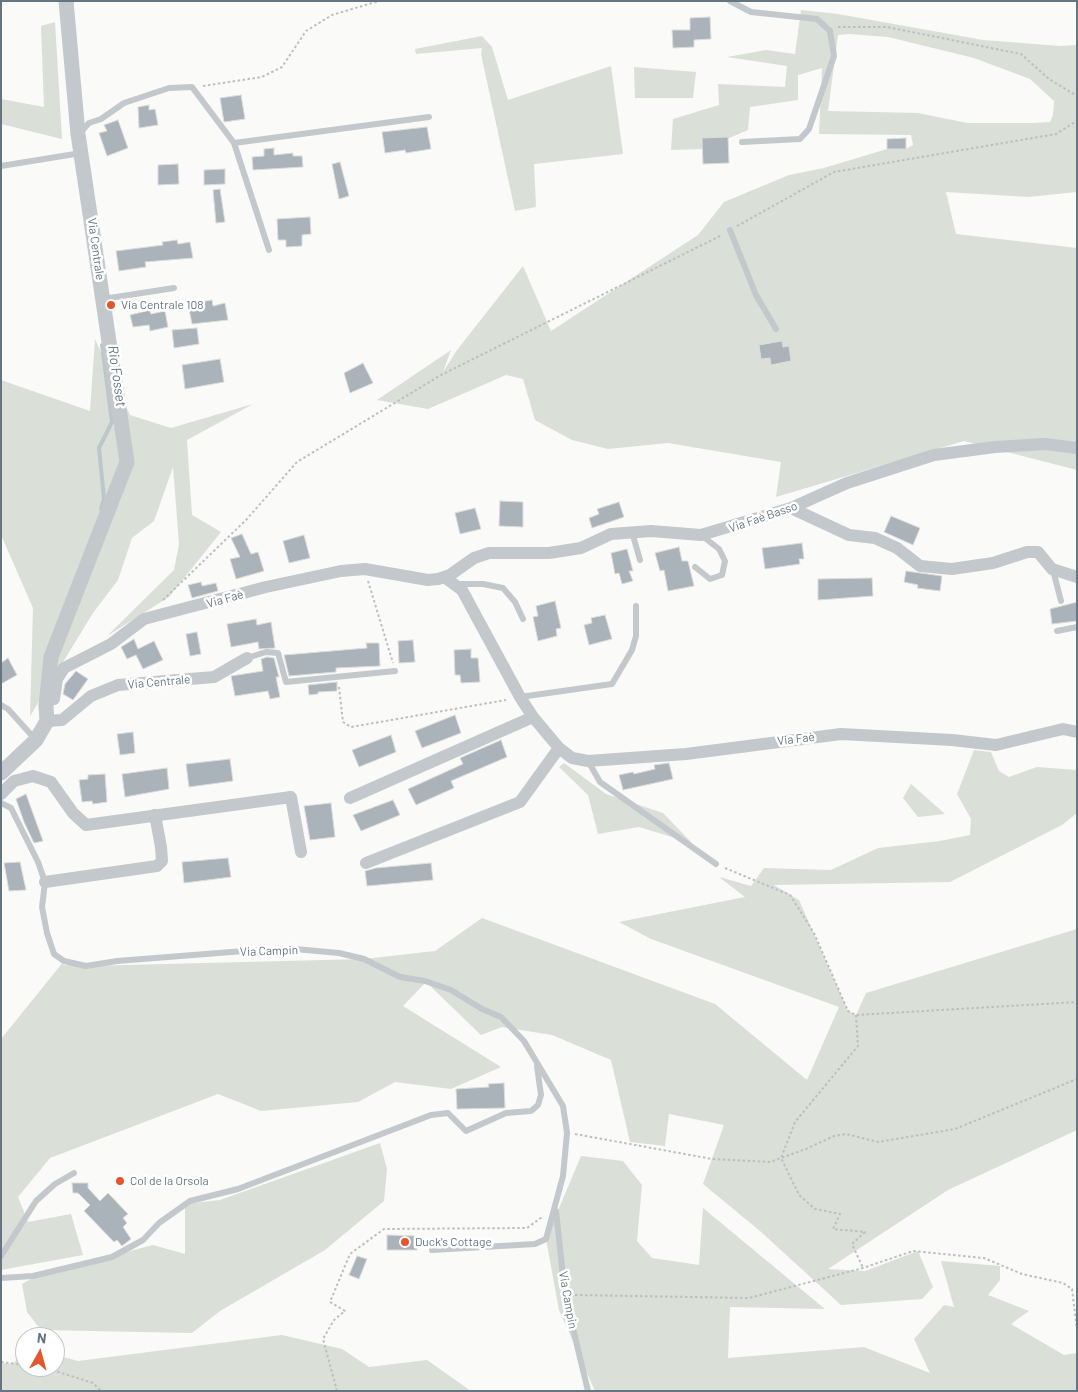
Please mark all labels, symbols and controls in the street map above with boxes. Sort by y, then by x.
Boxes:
street label: Via Centrale [85,217,107,281]
place label: Via Centrale 108 [121,298,203,312]
marker: Via Centrale 108 [105,299,117,311]
water label: Rio Fosset [104,344,130,408]
street label: Via Faè Basso [727,499,799,535]
street label: Via Faè [205,587,245,611]
street label: Via Centrale [127,672,191,692]
street label: Via Faè [776,730,816,748]
street label: Via Campin [240,943,298,959]
place label: Col de la Orsola [130,1174,209,1188]
marker: Col de la Orsola [114,1175,126,1187]
place label: Duck's Cottage [415,1235,492,1249]
marker: Duck's Cottage [399,1236,411,1248]
street label: Via Campin [556,1270,580,1330]
north arrow [15,1327,65,1377]
text: N [36,1329,47,1347]

